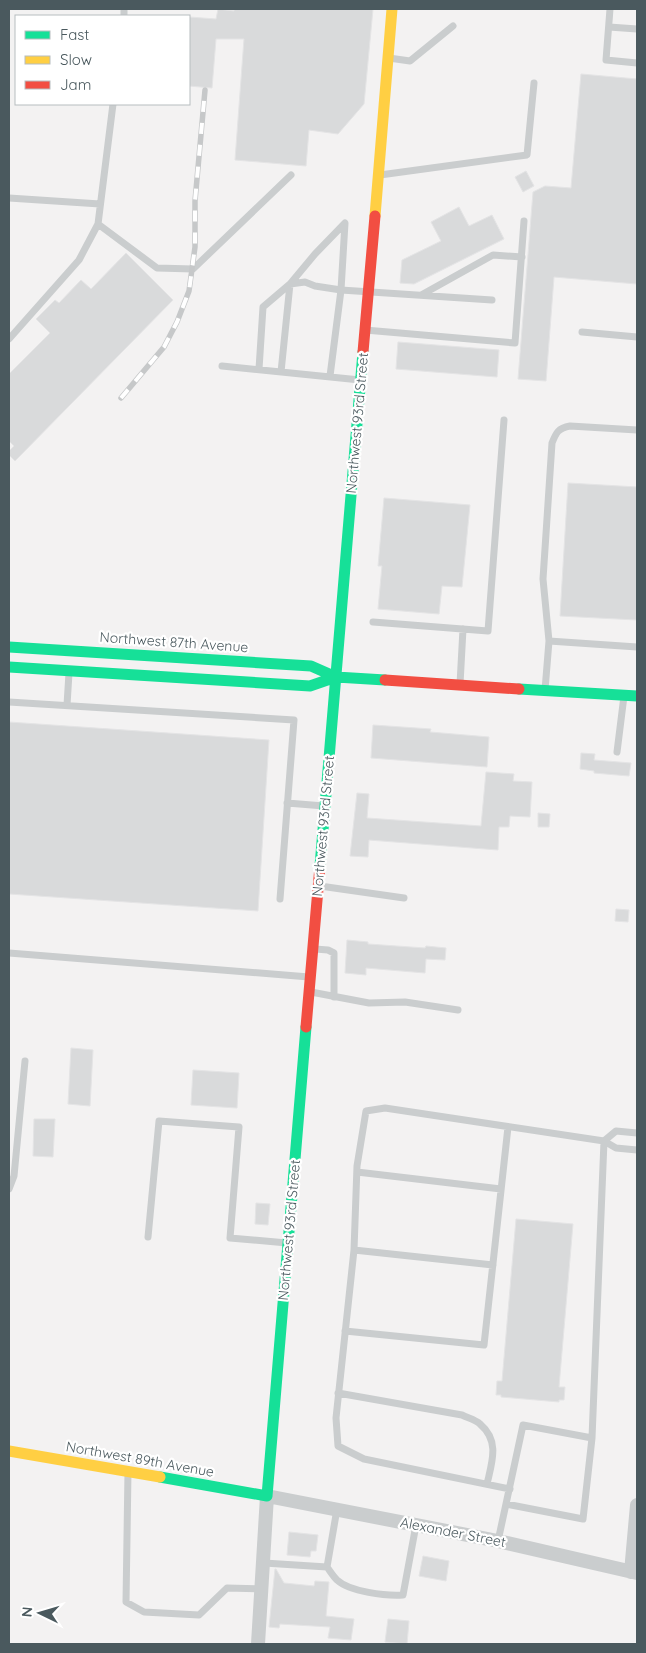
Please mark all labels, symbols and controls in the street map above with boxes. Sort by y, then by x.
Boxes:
legend [15,15,190,105]
text: Fast [60,25,89,44]
text: Slow [60,50,92,69]
text: Jam [60,75,91,94]
street label: Northwest 93rd Street [342,352,372,494]
street label: Northwest 87th Avenue [99,628,249,656]
street label: Northwest 93rd Street [308,755,338,897]
street label: Northwest 93rd Street [274,1159,304,1301]
street label: Northwest 89th Avenue [65,1437,216,1481]
street label: Alexander Street [399,1513,508,1551]
north arrow [15,1588,65,1638]
text: N [18,1606,36,1618]

